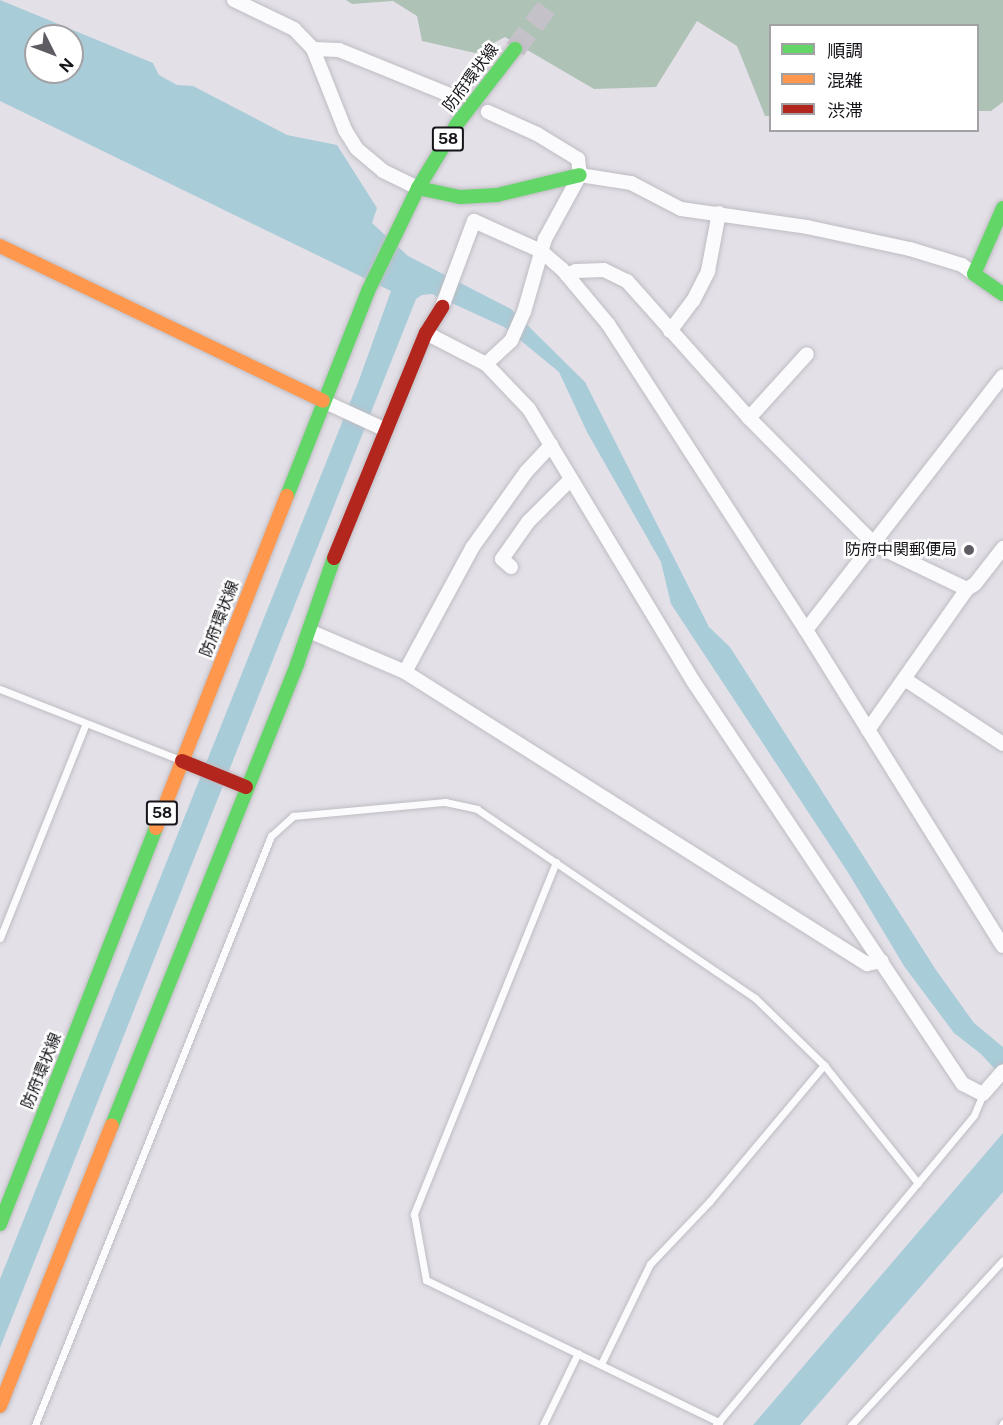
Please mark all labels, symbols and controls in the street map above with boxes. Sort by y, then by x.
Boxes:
north arrow [24,24,84,84]
legend [769,24,979,132]
street label: 防府環状線 [439,40,503,116]
text: 順調 [827,40,863,61]
text: N [55,54,78,76]
text: 混雑 [827,70,863,91]
text: 渋滞 [827,100,863,121]
road number: 58 [432,127,464,151]
place label: 防府中関郵便局 [845,540,957,560]
marker: 防府中関郵便局 [962,543,976,557]
street label: 防府環状線 [197,578,243,660]
road number: 58 [146,801,178,825]
street label: 防府環状線 [18,1030,66,1112]

